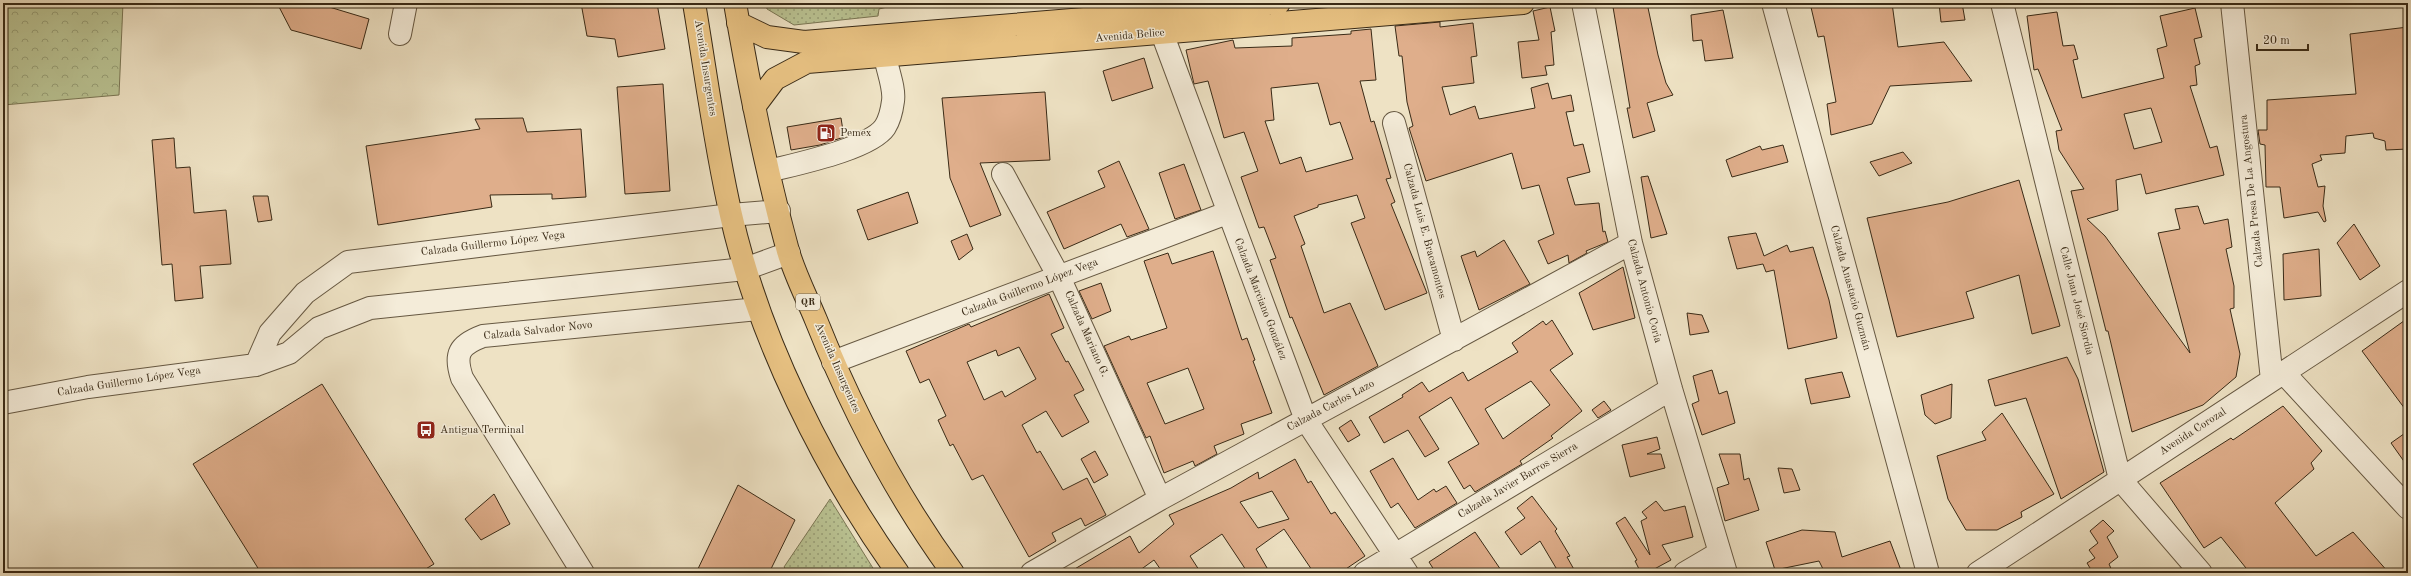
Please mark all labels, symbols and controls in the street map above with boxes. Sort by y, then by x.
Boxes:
street label: Avenida Insurgentes [692,19,718,117]
scale bar [2257,26,2308,52]
street label: Avenida Belice [1095,27,1165,45]
text: 20 m [2263,35,2290,47]
street label: Calzada Presa De La Angostura [2238,114,2265,268]
fuel station icon: Pemex [815,122,837,144]
place label: Pemex [840,128,872,139]
street label: Calzada Luis E. Bracamontes [1401,162,1447,300]
street label: Calzada Anastacio Guzmán [1828,224,1872,352]
street label: Calzada Guillermo López Vega [420,230,566,258]
street label: Calzada Marciano González [1232,237,1288,362]
street label: Calzada Antonio Coria [1625,238,1663,345]
street label: Calle Juan José Siordia [2057,246,2095,357]
street label: Calzada Guillermo López Vega [960,257,1100,319]
street label: Calzada Mariano G. [1062,289,1110,379]
road number: QR [796,294,820,310]
street label: Calzada Salvador Novo [483,320,593,342]
street label: Avenida Insurgentes [812,321,862,415]
street label: Calzada Guillermo López Vega [56,365,202,399]
street label: Calzada Carlos Lazo [1286,378,1376,434]
street label: Avenida Corozal [2158,406,2228,458]
bus stop icon: Antigua Terminal [415,419,437,441]
place label: Antigua Terminal [440,425,524,436]
street label: Calzada Javier Barros Sierra [1456,441,1580,521]

